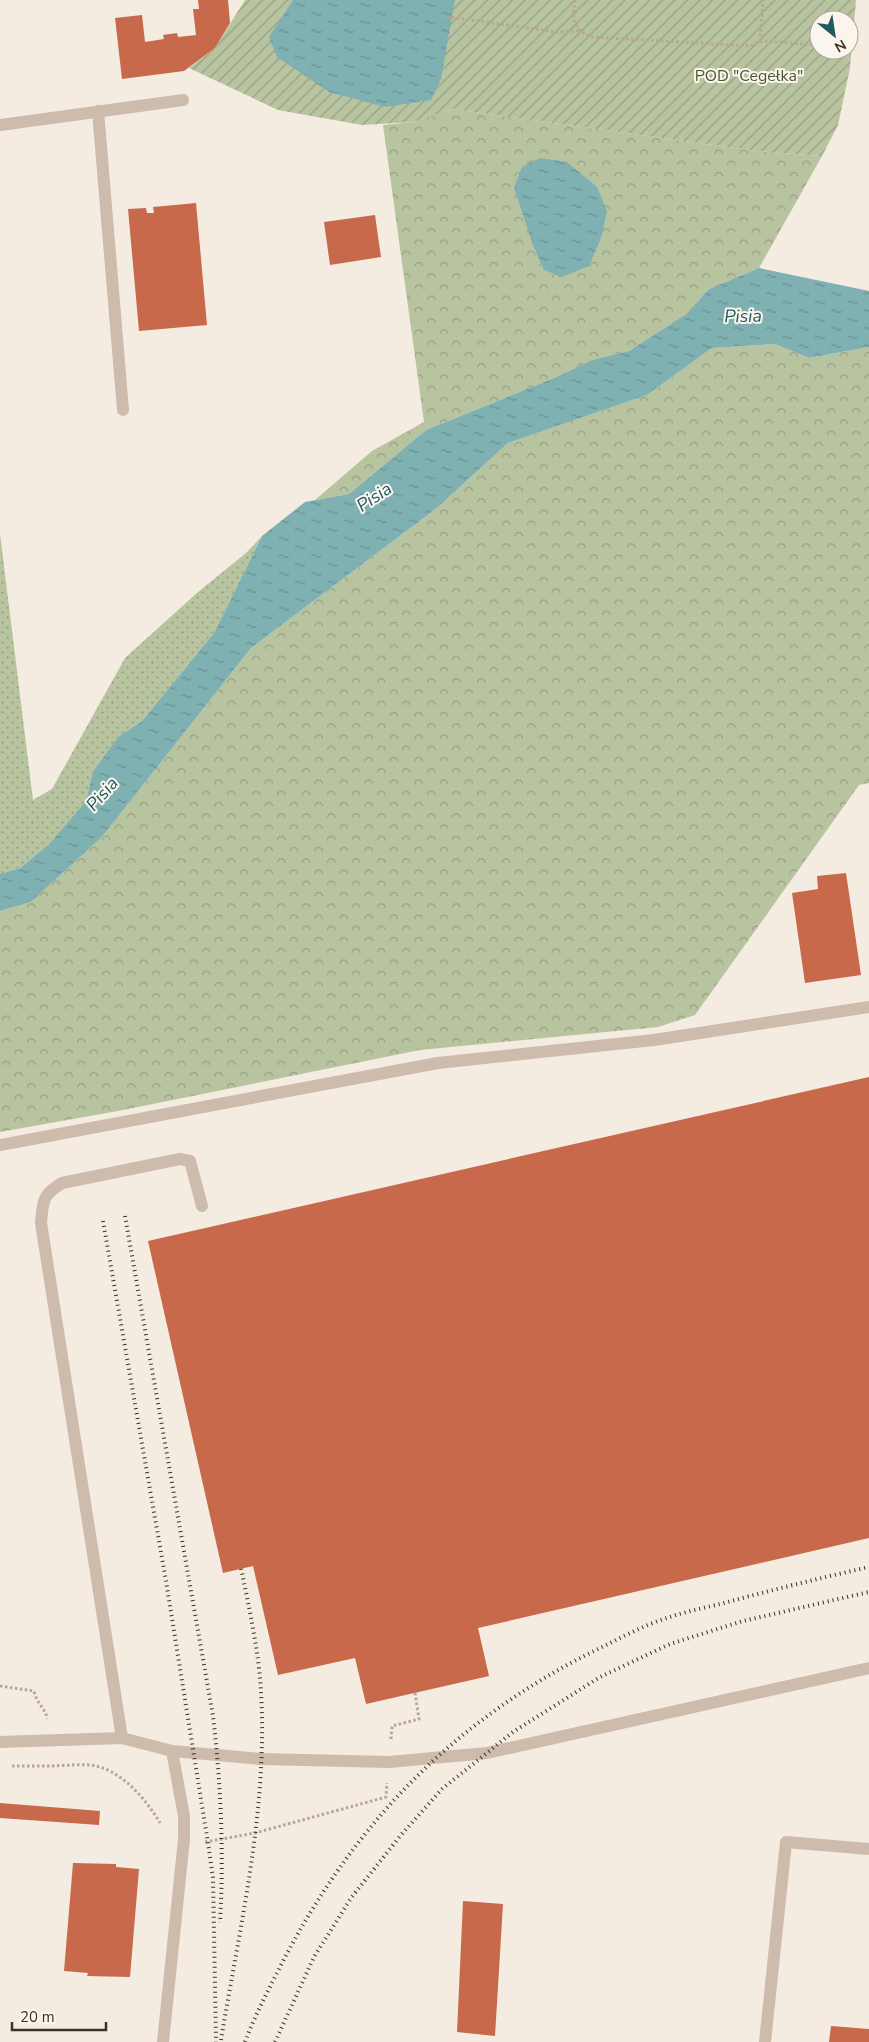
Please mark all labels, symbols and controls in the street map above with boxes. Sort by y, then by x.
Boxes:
north arrow [809,10,859,60]
text: N [831,35,850,57]
park label: POD "Cegełka" [695,65,803,87]
water label: Pisia [724,304,762,328]
water label: Pisia [352,476,396,518]
water label: Pisia [80,772,124,816]
scale bar [12,2000,106,2032]
text: 20 m [20,2007,55,2027]

